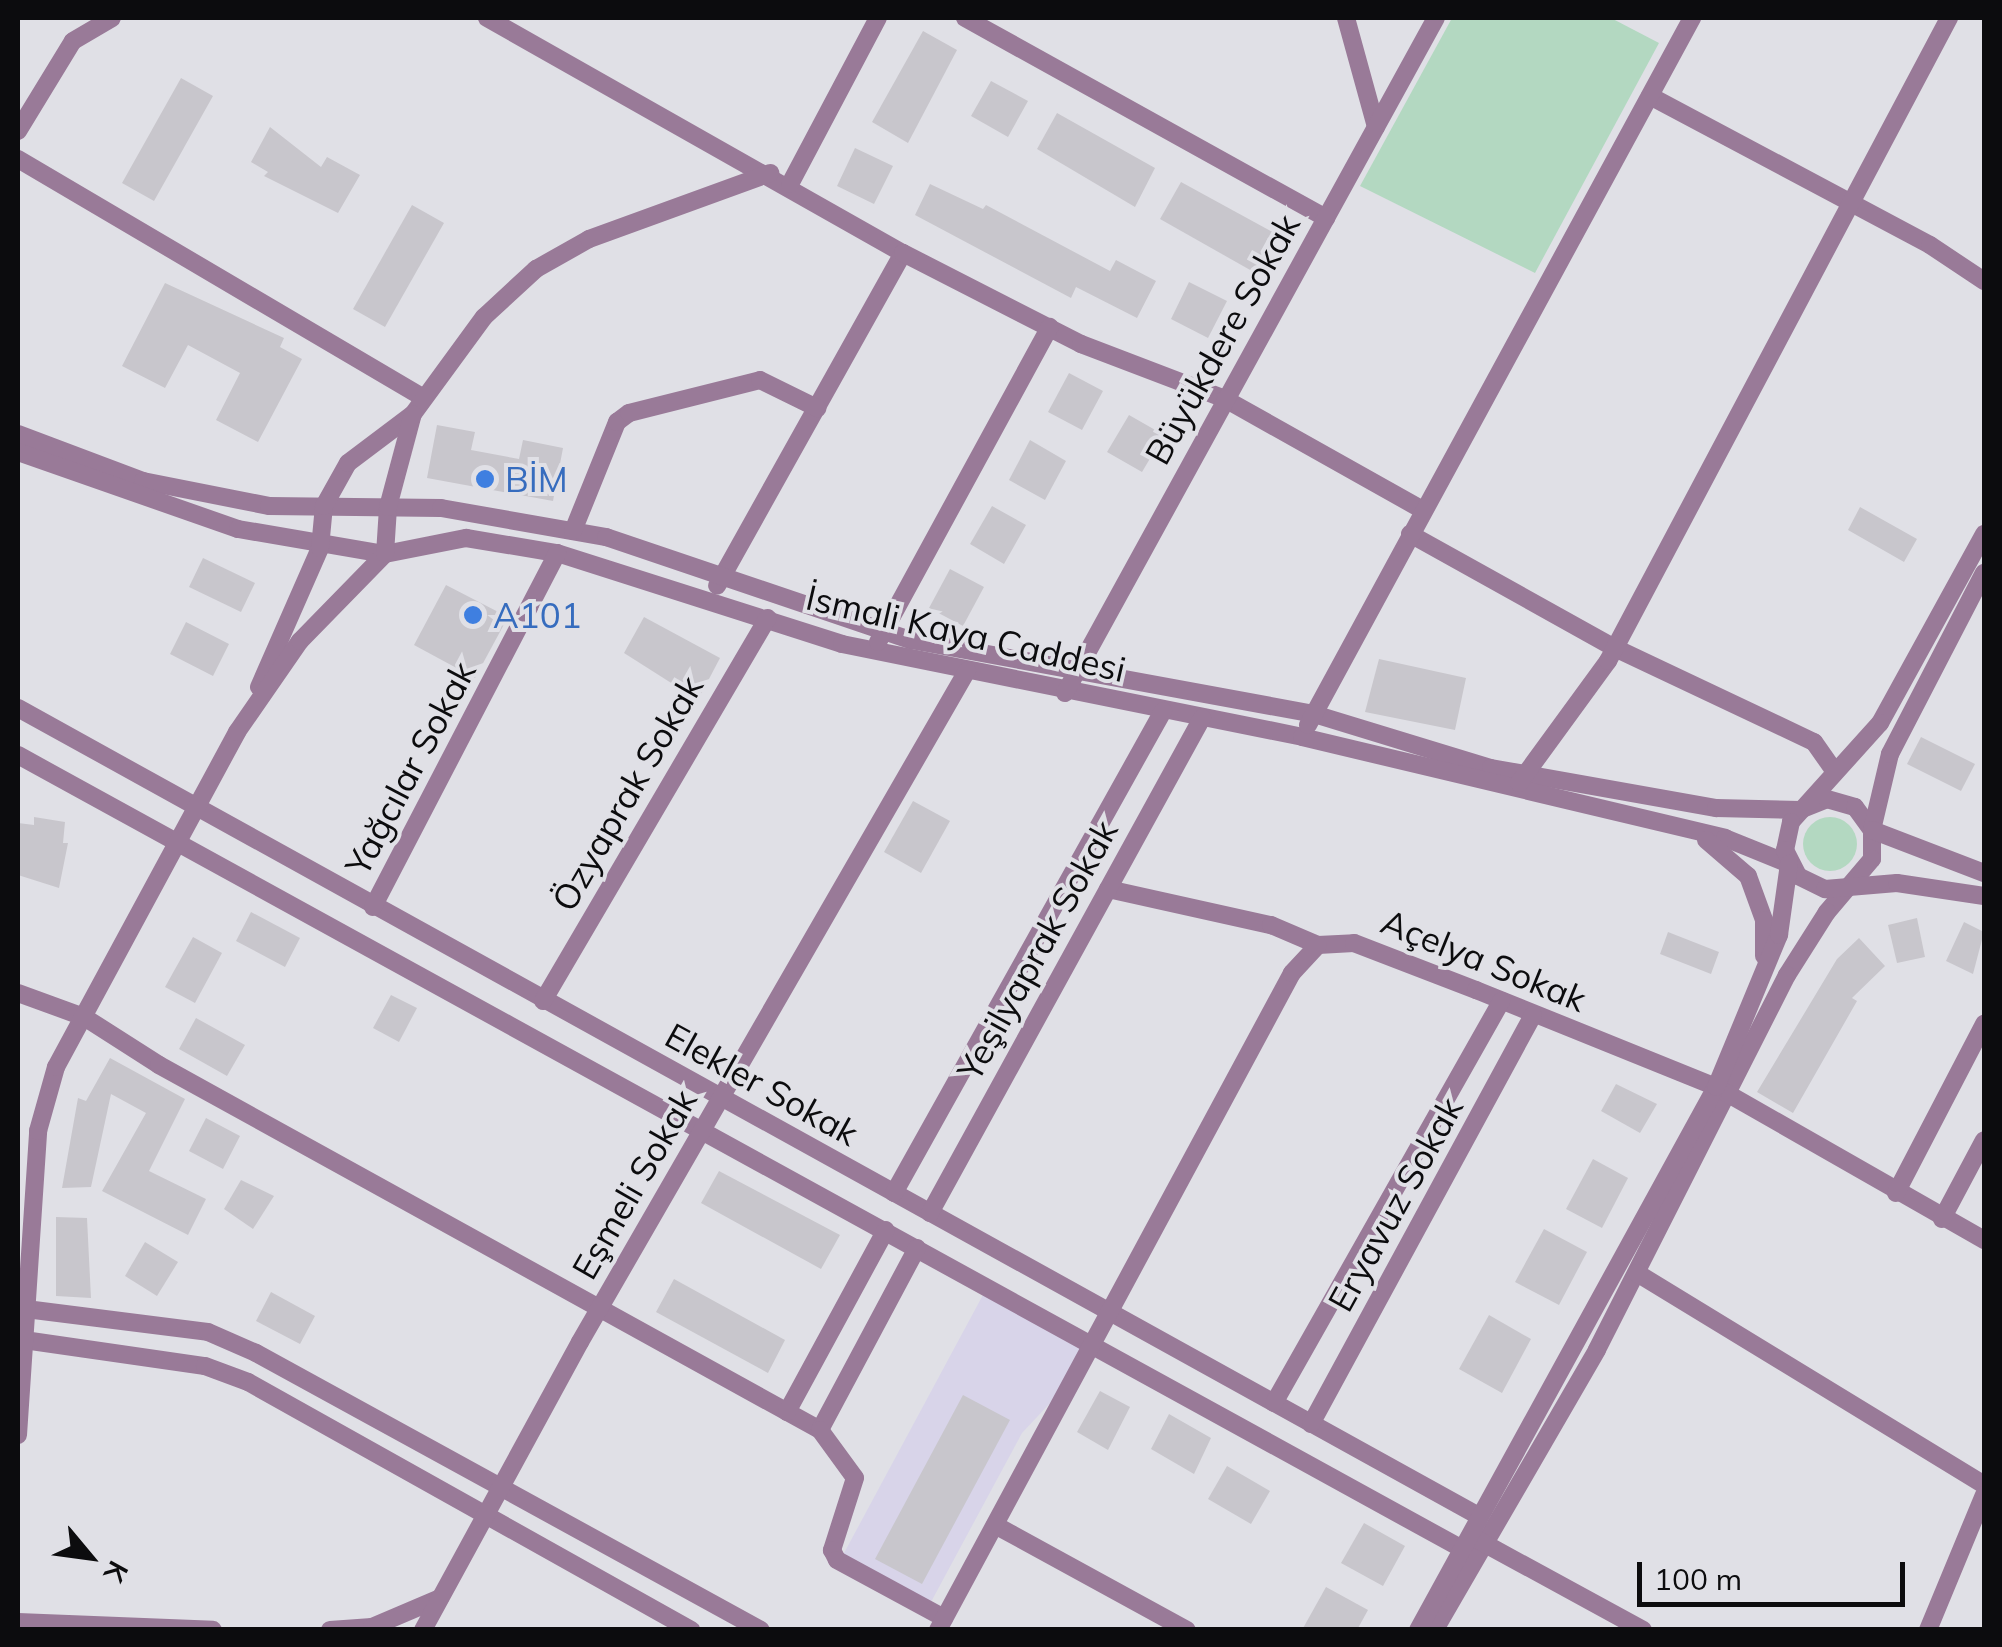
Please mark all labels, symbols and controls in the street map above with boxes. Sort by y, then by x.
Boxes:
street label: Büyükdere Sokak [1136,206,1308,472]
place label: BİM [505,458,568,500]
marker: BİM [474,468,496,490]
street label: İsmali Kaya Caddesi [802,576,1130,690]
place label: A101 [493,594,582,636]
marker: A101 [462,604,484,626]
street label: Yağcılar Sokak [336,654,484,882]
street label: Özyaprak Sokak [543,668,711,918]
street label: Yeşilyaprak Sokak [948,813,1126,1087]
street label: Açelya Sokak [1376,900,1592,1020]
street label: Elekler Sokak [658,1014,866,1154]
street label: Eşmeli Sokak [563,1082,705,1286]
street label: Eryavuz Sokak [1319,1090,1471,1318]
north arrow [40,1507,140,1607]
scale bar [1642,1542,1910,1604]
text: K [97,1555,137,1588]
text: 100 m [1654,1560,1742,1598]

